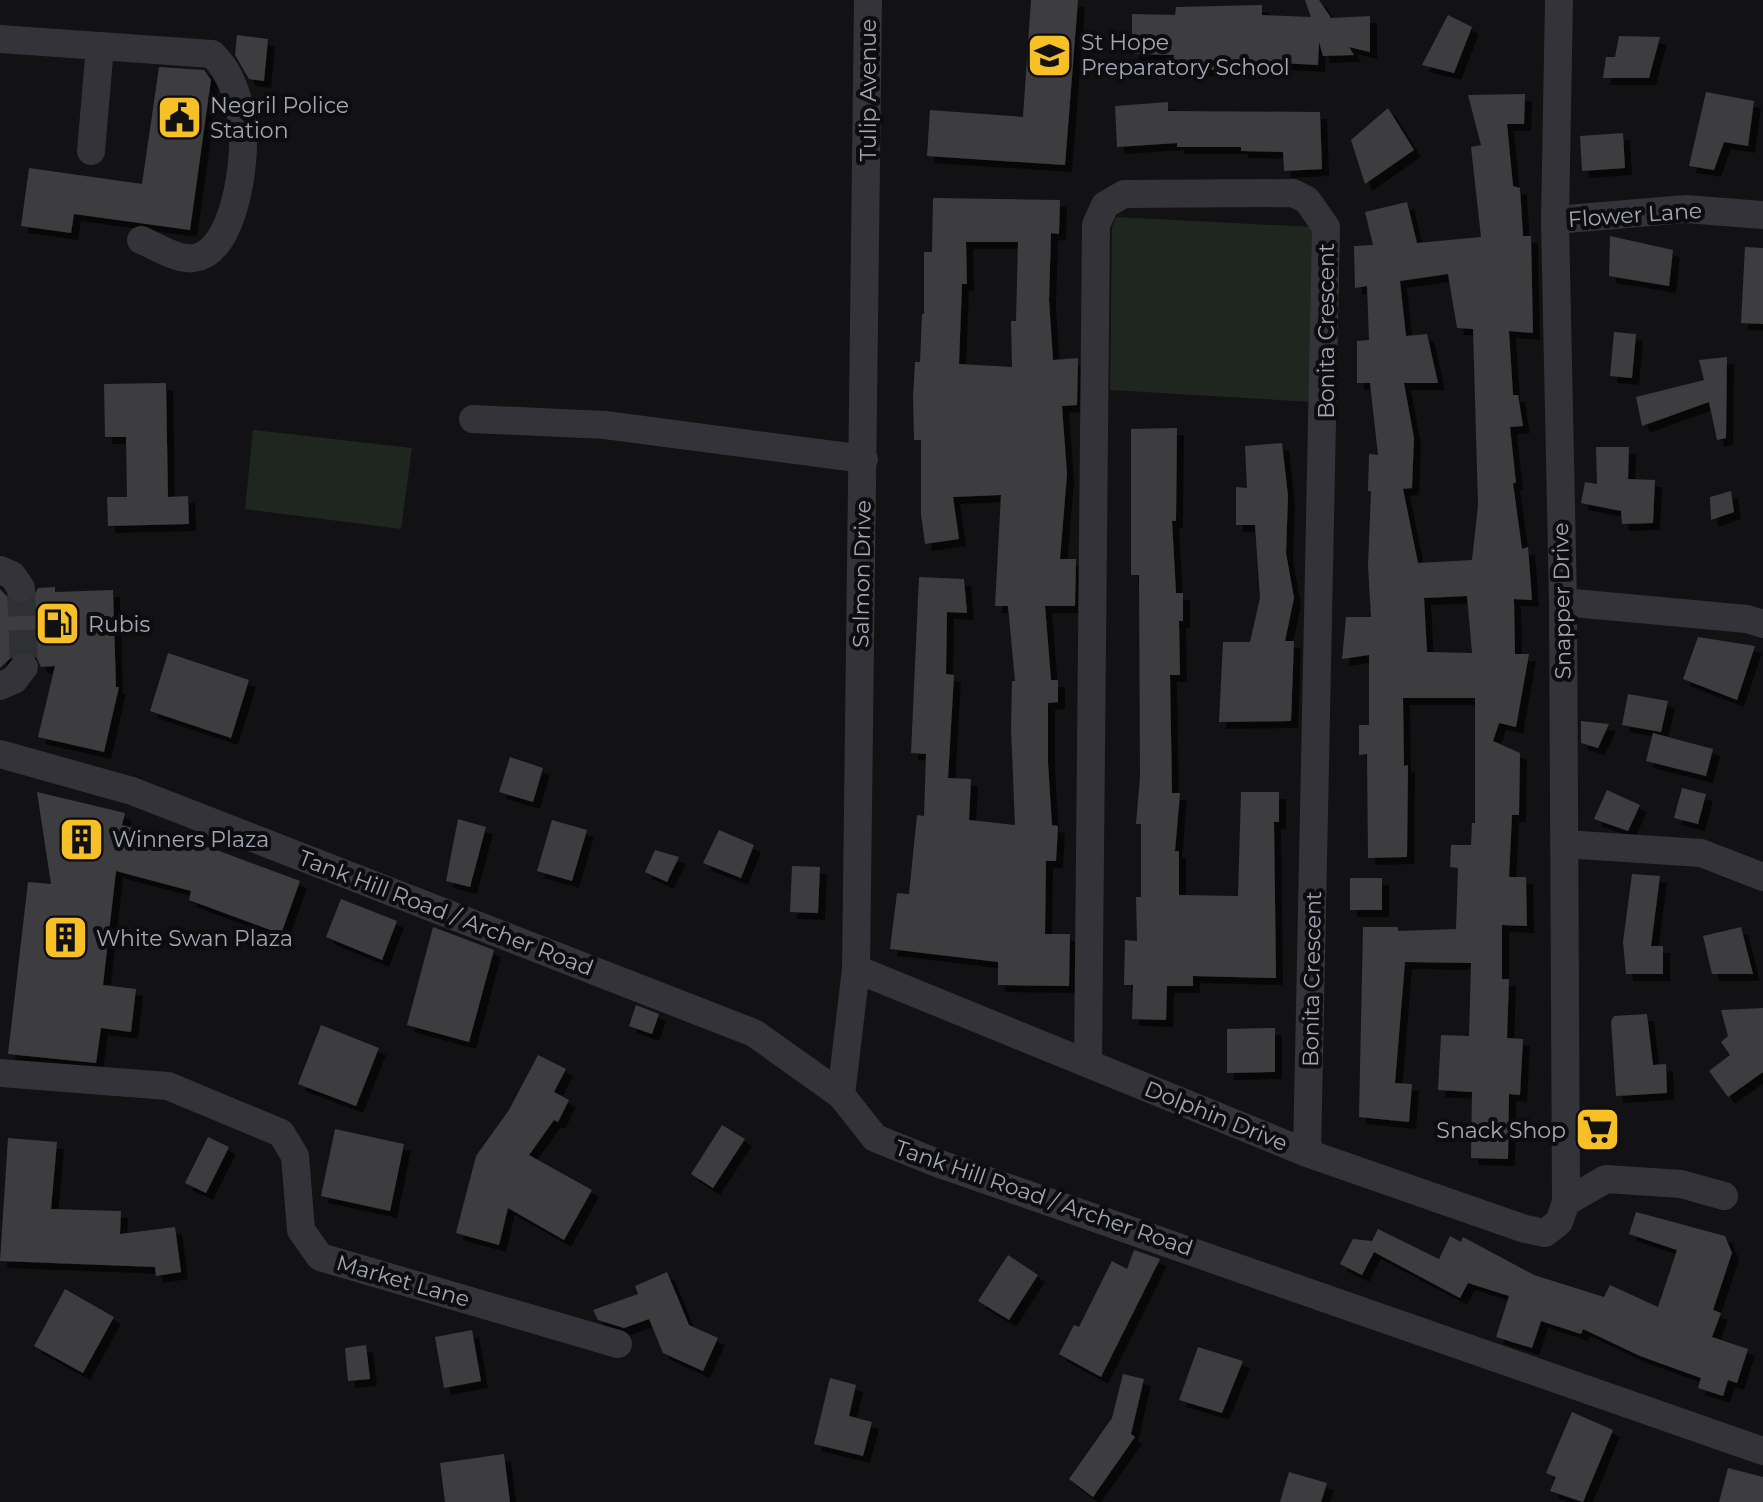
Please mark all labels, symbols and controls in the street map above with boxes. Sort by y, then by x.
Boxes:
street label: Tulip Avenue [855,19,882,161]
place label: St Hope Preparatory School [1081,29,1290,81]
school or university icon: St Hope Preparatory School [1026,31,1074,79]
place label: Negril Police Station [210,92,349,144]
public building icon: Negril Police Station [155,94,203,142]
street label: Flower Lane [1567,197,1703,233]
street label: Bonita Crescent [1313,243,1340,419]
street label: Salmon Drive [847,500,877,648]
street label: Snapper Drive [1547,522,1577,680]
fuel station icon: Rubis [33,600,81,648]
place label: Rubis [88,611,151,638]
building icon: Winners Plaza [57,815,105,863]
place label: Winners Plaza [112,826,269,853]
street label: Tank Hill Road / Archer Road [295,844,597,982]
street label: Bonita Crescent [1297,891,1327,1067]
building icon: White Swan Plaza [41,914,89,962]
place label: White Swan Plaza [96,925,293,952]
street label: Dolphin Drive [1141,1075,1291,1157]
supermarket icon: Snack Shop [1573,1106,1621,1154]
place label: Snack Shop [1436,1117,1566,1144]
street label: Tank Hill Road / Archer Road [891,1134,1197,1262]
street label: Market Lane [333,1249,473,1313]

